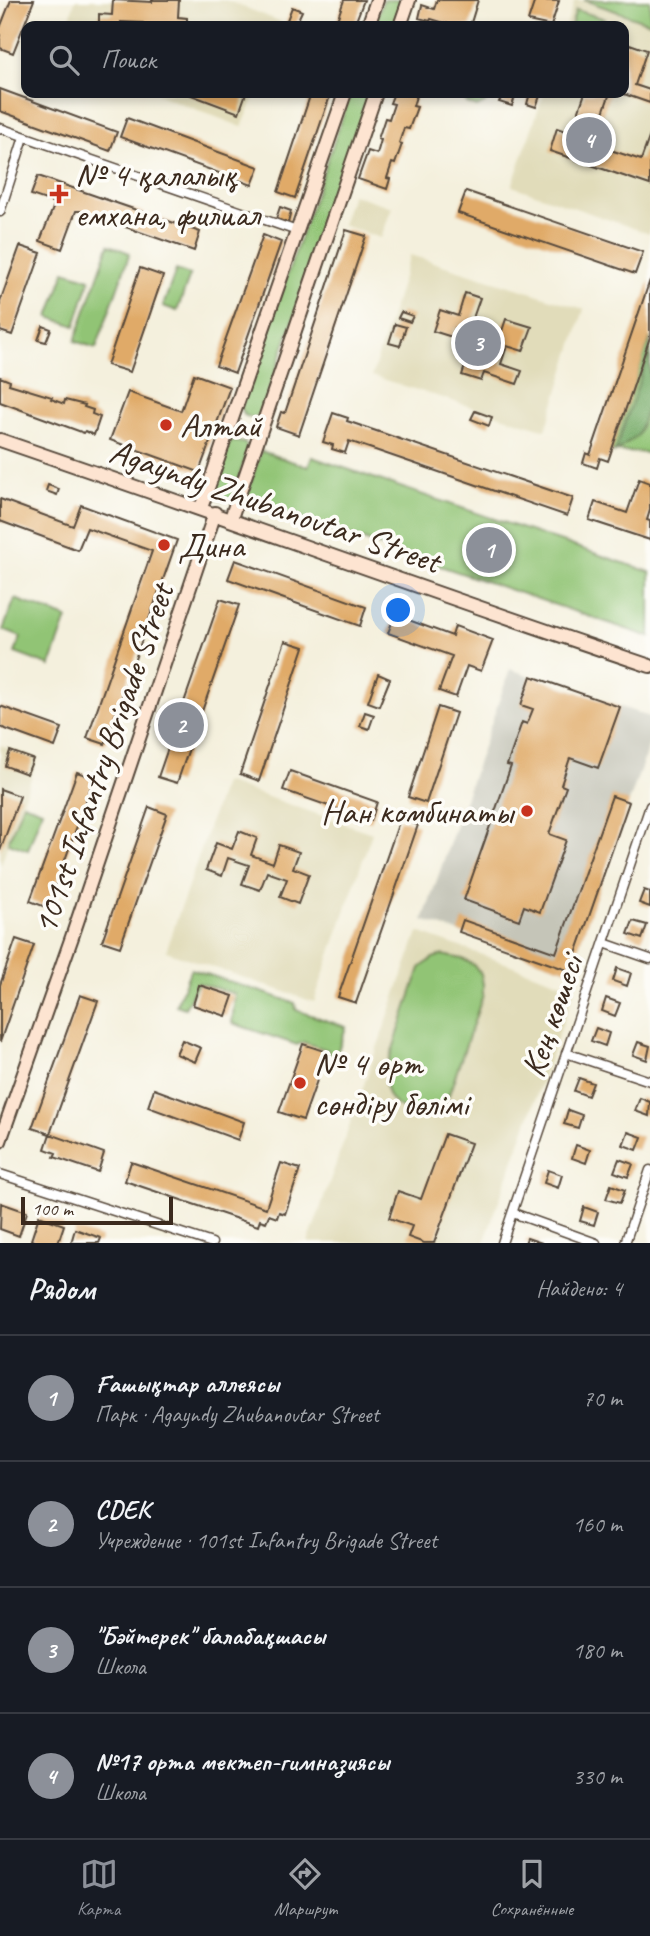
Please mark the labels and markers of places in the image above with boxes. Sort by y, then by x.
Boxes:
pin: 4 [566,114,612,166]
place label: № 4 қалалық емхана, филиал [75,152,262,237]
marker: № 4 қалалық емхана, филиал [49,184,69,204]
pin: 3 [455,317,501,369]
place label: Алтай [180,403,264,448]
marker: Алтай [158,417,174,433]
place label: Дина [178,523,246,568]
pin: 1 [466,524,512,576]
marker: Дина [156,537,172,553]
pin: 2 [158,699,204,751]
place label: Нан комбинаты [321,789,516,834]
marker: Нан комбинаты [519,803,535,819]
place label: № 4 өрт сөндіру бөлімі [314,1041,473,1126]
marker: № 4 өрт сөндіру бөлімі [292,1075,308,1091]

